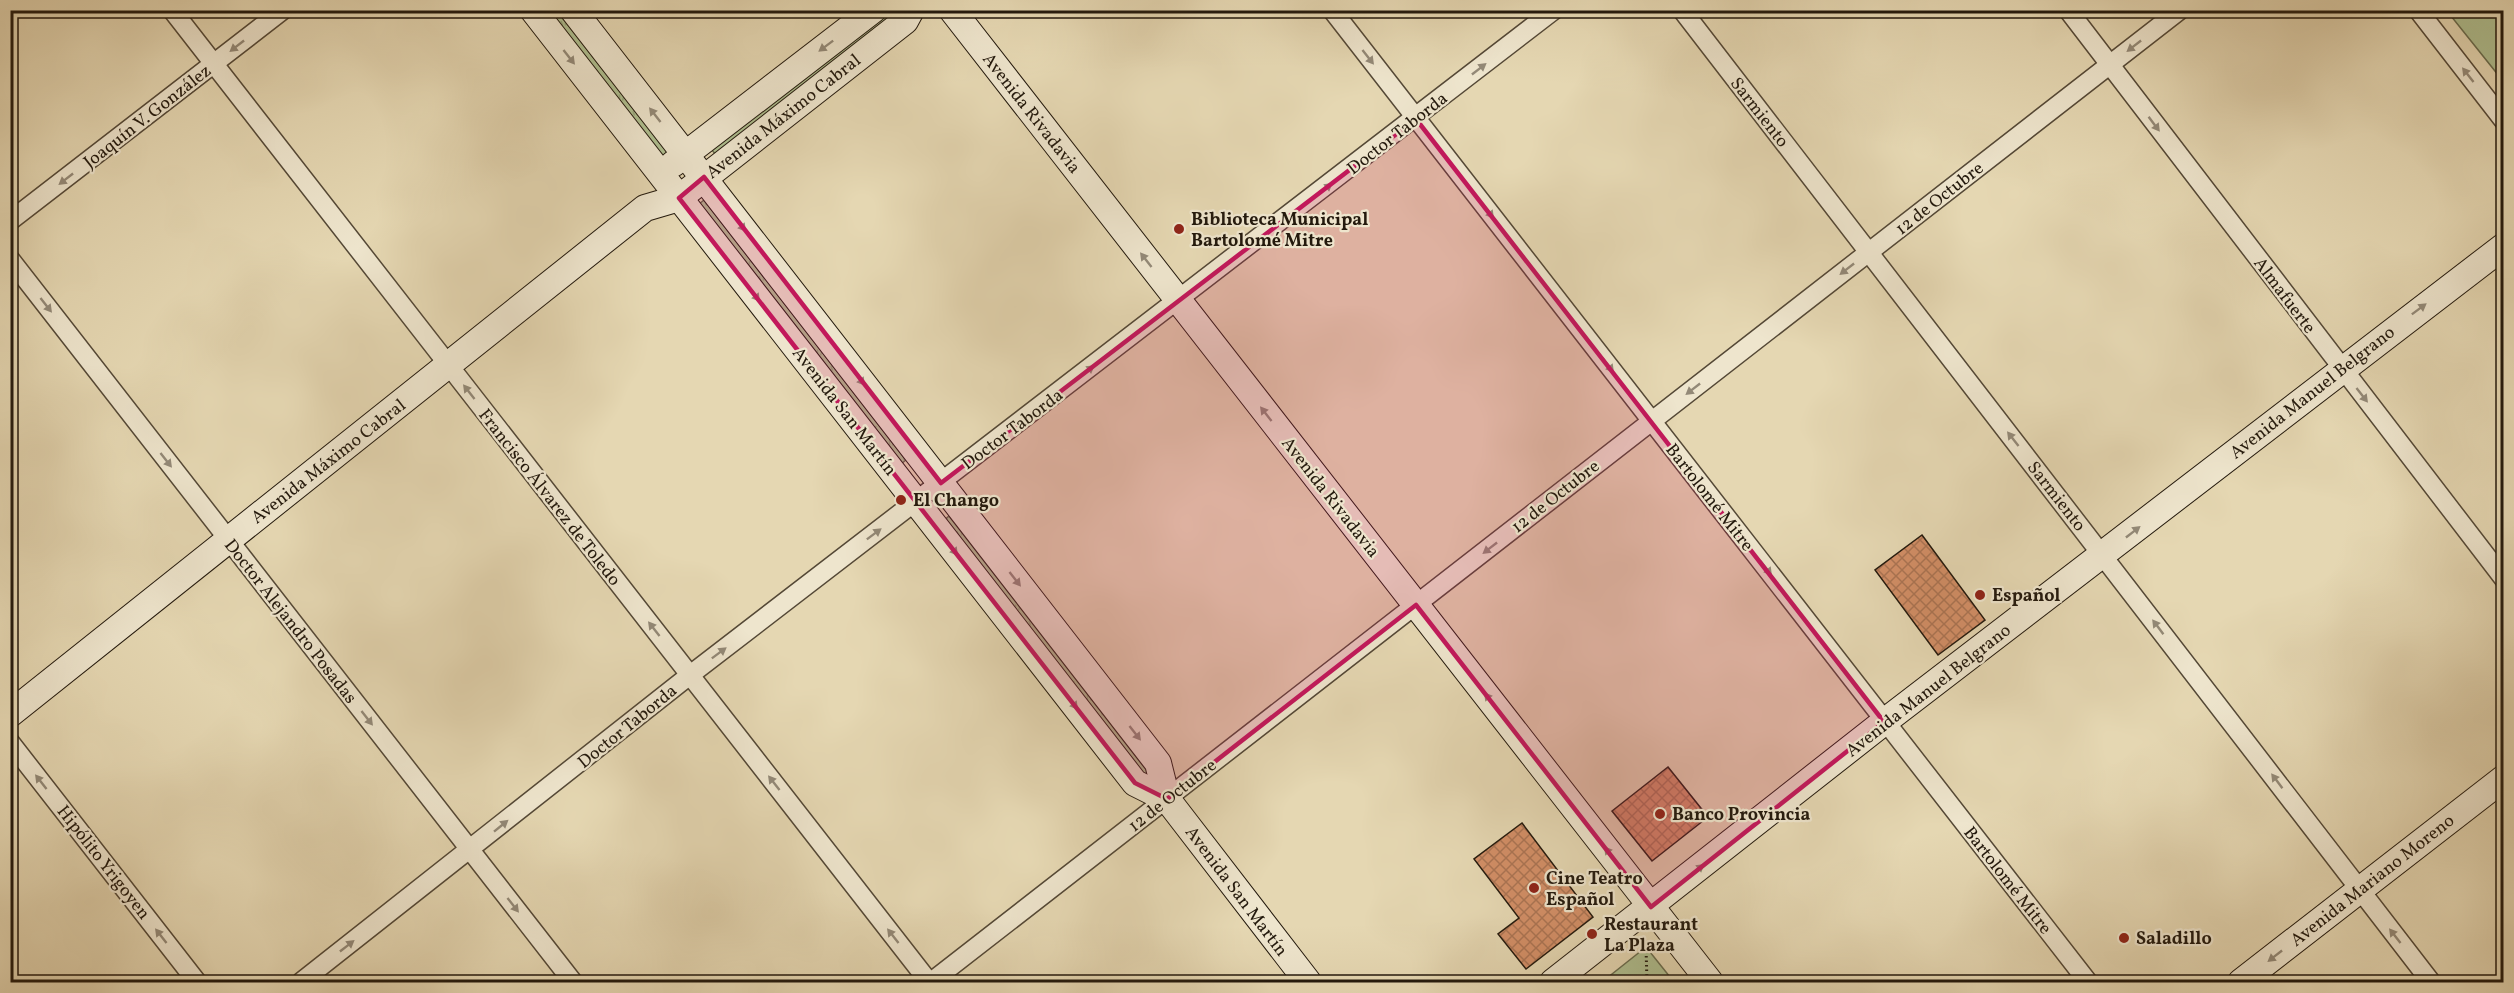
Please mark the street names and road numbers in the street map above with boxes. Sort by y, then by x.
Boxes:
street label: Avenida Rivadavia [976,48,1086,180]
street label: Avenida Máximo Cabral [701,49,867,186]
street label: Joaquín V. González [79,59,217,175]
street label: Sarmiento [1723,73,1794,153]
street label: Doctor Taborda [1342,87,1454,181]
street label: 12 de Octubre [1890,157,1989,242]
street label: Almafuerte [2247,252,2321,339]
street label: Avenida Manuel Belgrano [2225,321,2401,466]
street label: Avenida San Martín [786,342,902,482]
street label: Doctor Taborda [957,384,1069,477]
street label: Avenida Máximo Cabral [246,394,412,531]
street label: Francisco Álvarez de Toledo [472,404,626,592]
street label: Avenida Rivadavia [1275,432,1385,564]
street label: Bartolomé Mitre [1659,439,1759,557]
street label: 12 de Octubre [1506,455,1605,540]
street label: Sarmiento [2020,457,2091,537]
street label: Doctor Alejandro Posadas [217,534,362,710]
street label: Avenida Manuel Belgrano [1841,619,2017,764]
street label: Doctor Taborda [573,679,683,775]
street label: 12 de Octubre [1123,754,1222,839]
street label: Hipólito Yrigoyen [50,800,156,926]
street label: Avenida Mariano Moreno [2286,809,2460,953]
street label: Avenida San Martín [1178,822,1293,962]
street label: Bartolomé Mitre [1957,822,2057,940]

